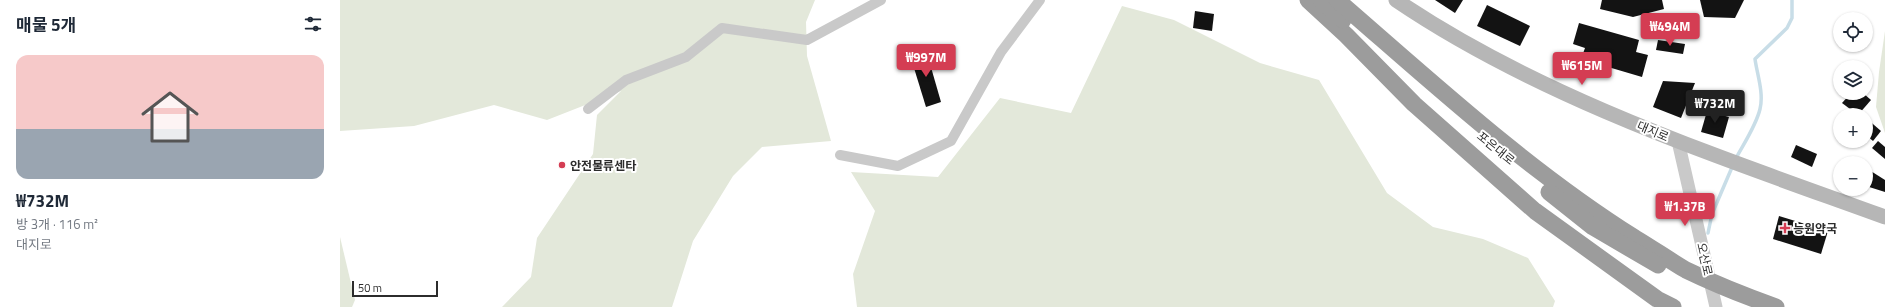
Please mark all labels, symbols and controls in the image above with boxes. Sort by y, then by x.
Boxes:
text: 매물 5개 [16,12,76,38]
map controls [1833,12,1873,196]
button: locate [1833,12,1873,52]
icon: filters [302,13,324,35]
pin: ₩494M [1642,13,1698,47]
text: ₩494M [1650,16,1690,36]
pin: ₩997M [898,44,954,78]
text: ₩997M [906,47,946,67]
pin: ₩615M [1554,52,1610,86]
text: ₩615M [1562,55,1602,75]
button: layers [1833,60,1873,100]
icon: home [134,81,206,153]
pin: ₩732M [1687,90,1743,124]
text: ₩732M [1695,93,1735,113]
button: + [1833,108,1873,148]
street label: 대지로 [1634,116,1672,146]
street label: 포은대로 [1473,127,1519,169]
place label: 안전물류센타 [570,156,636,175]
button: − [1833,156,1873,196]
marker: 안전물류센타 [557,160,567,170]
text: ₩732M [16,188,69,214]
pin: ₩1.37B [1652,193,1718,227]
text: ₩1.37B [1665,196,1705,216]
text: 방 3개 · 116 m² [16,214,98,234]
place label: 능원약국 [1793,219,1837,238]
marker: 능원약국 [1780,223,1790,233]
text: 대지로 [16,234,52,254]
street label: 오산로 [1692,241,1718,277]
scale bar [352,279,438,298]
text: 50 m [358,280,382,296]

